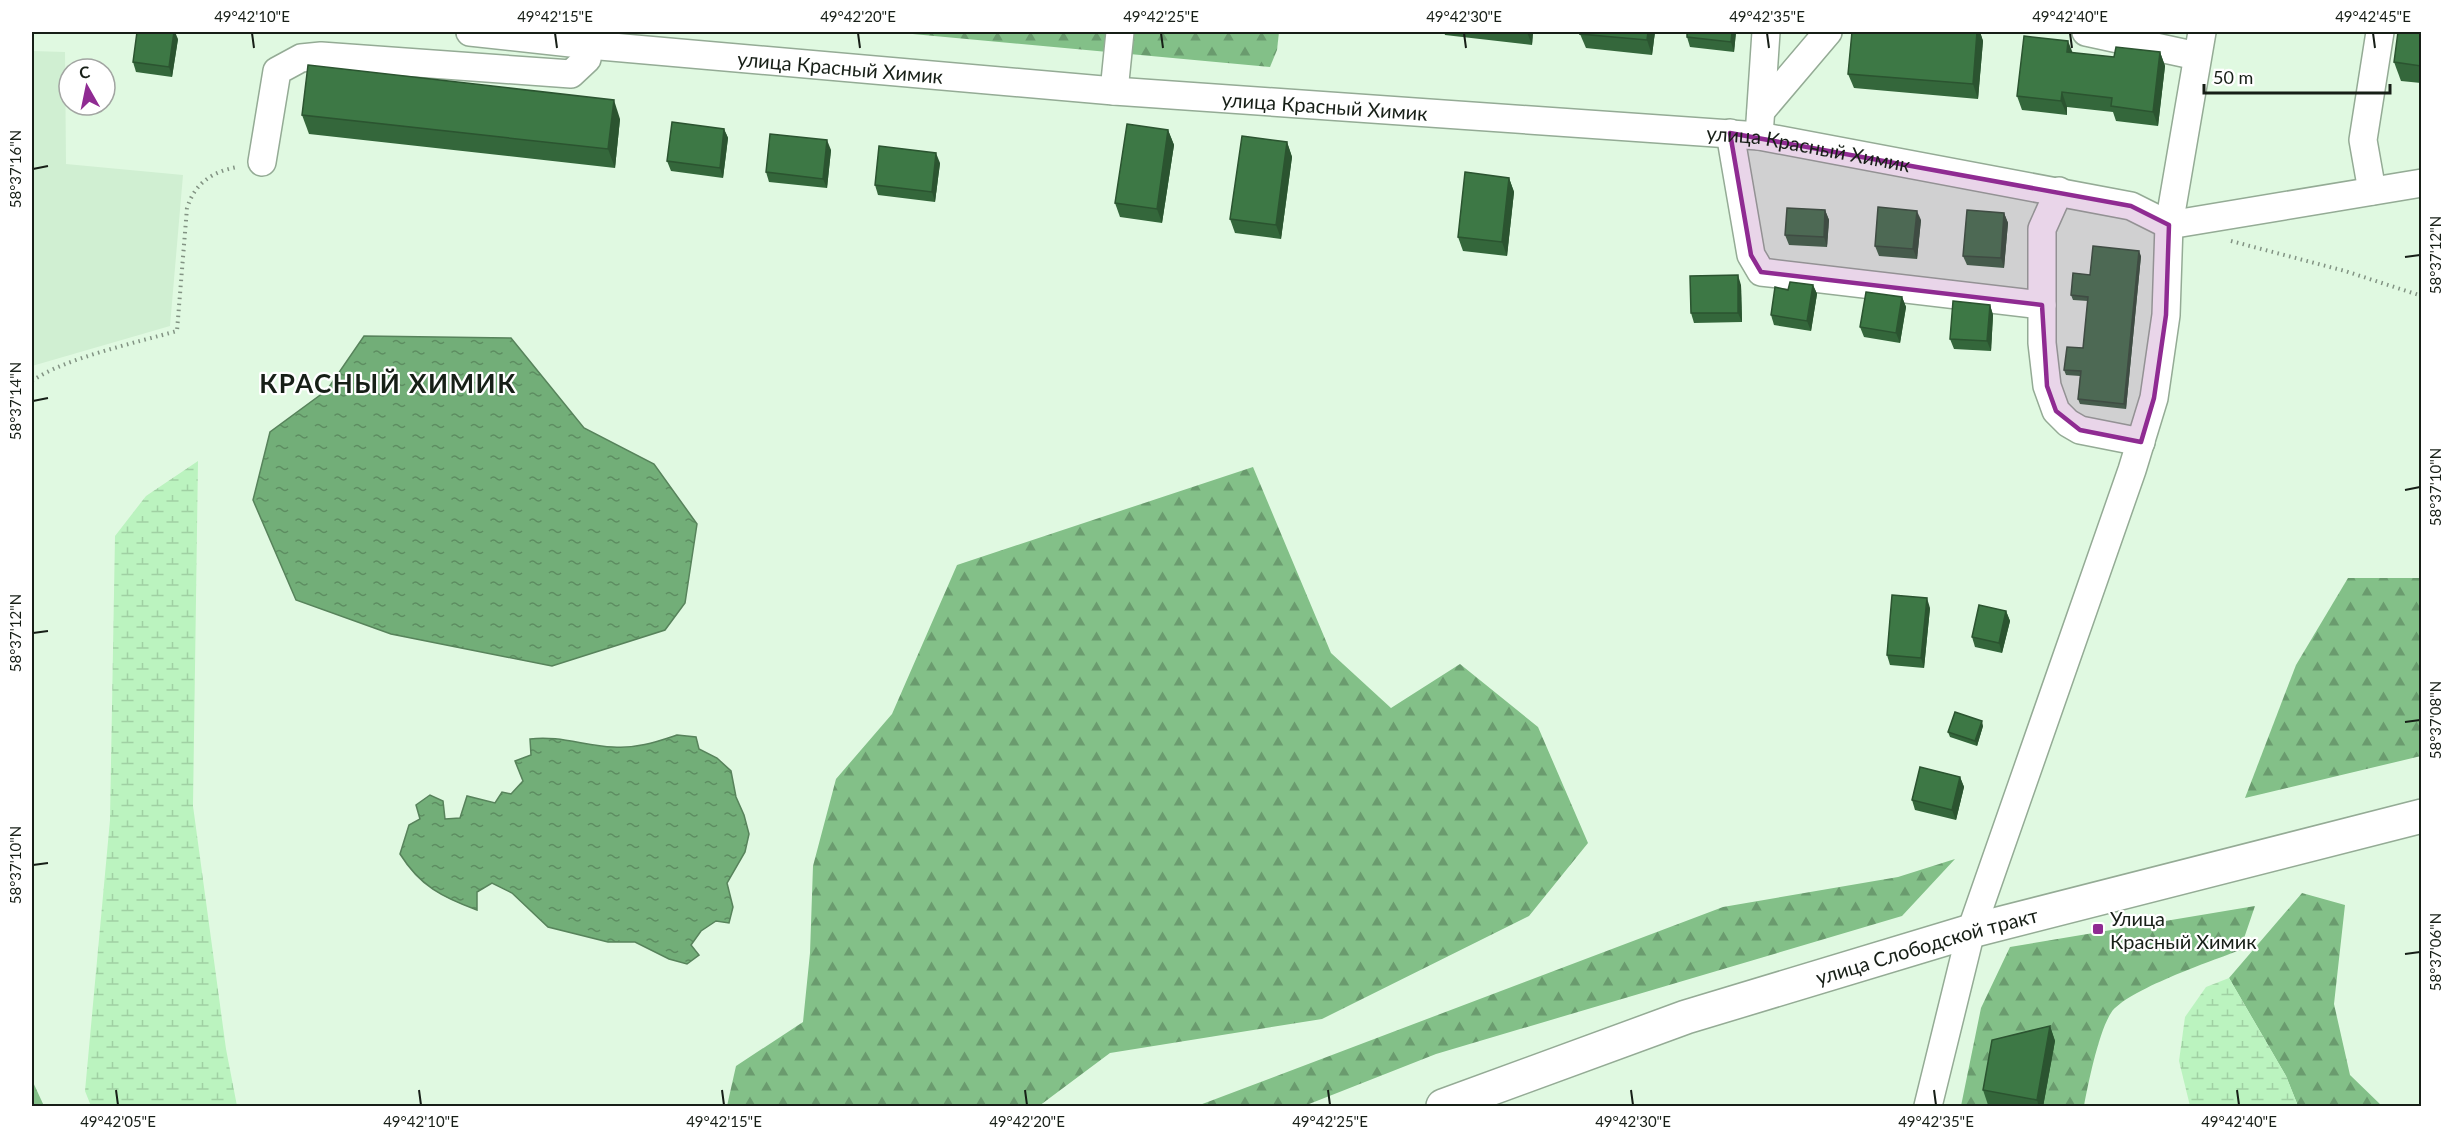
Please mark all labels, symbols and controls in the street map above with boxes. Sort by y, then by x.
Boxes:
text: 49°42'10"E [214,7,290,25]
text: 49°42'15"E [517,7,593,25]
text: 49°42'20"E [820,7,896,25]
text: 49°42'25"E [1123,7,1199,25]
text: 49°42'30"E [1426,7,1502,25]
text: 49°42'35"E [1729,7,1805,25]
text: 49°42'40"E [2032,7,2108,25]
text: 49°42'45"E [2335,7,2411,25]
street label: улица Красный Химик [736,46,945,88]
north arrow [57,57,117,117]
scale bar [2204,57,2390,95]
text: С [78,61,92,82]
text: 50 m [2213,66,2253,88]
street label: улица Красный Химик [1221,87,1429,125]
street label: улица Красный Химик [1706,120,1913,176]
text: 58°37'16"N [6,130,24,208]
text: 58°37'12"N [2426,216,2444,294]
text: 58°37'14"N [6,362,24,440]
district label: КРАСНЫЙ ХИМИК [259,367,517,399]
text: 58°37'10"N [2426,448,2444,526]
text: 58°37'12"N [6,594,24,672]
text: 58°37'08"N [2426,681,2444,759]
text: 58°37'10"N [6,826,24,904]
street label: улица Слободской тракт [1813,902,2041,989]
place label: Улица Красный Химик [2110,906,2257,953]
text: 58°37'06"N [2426,913,2444,991]
marker: Улица Красный Химик [2091,922,2105,936]
text: 49°42'05"E [80,1112,156,1130]
text: 49°42'10"E [383,1112,459,1130]
text: 49°42'15"E [686,1112,762,1130]
text: 49°42'20"E [989,1112,1065,1130]
text: 49°42'25"E [1292,1112,1368,1130]
text: 49°42'30"E [1595,1112,1671,1130]
text: 49°42'35"E [1898,1112,1974,1130]
text: 49°42'40"E [2201,1112,2277,1130]

